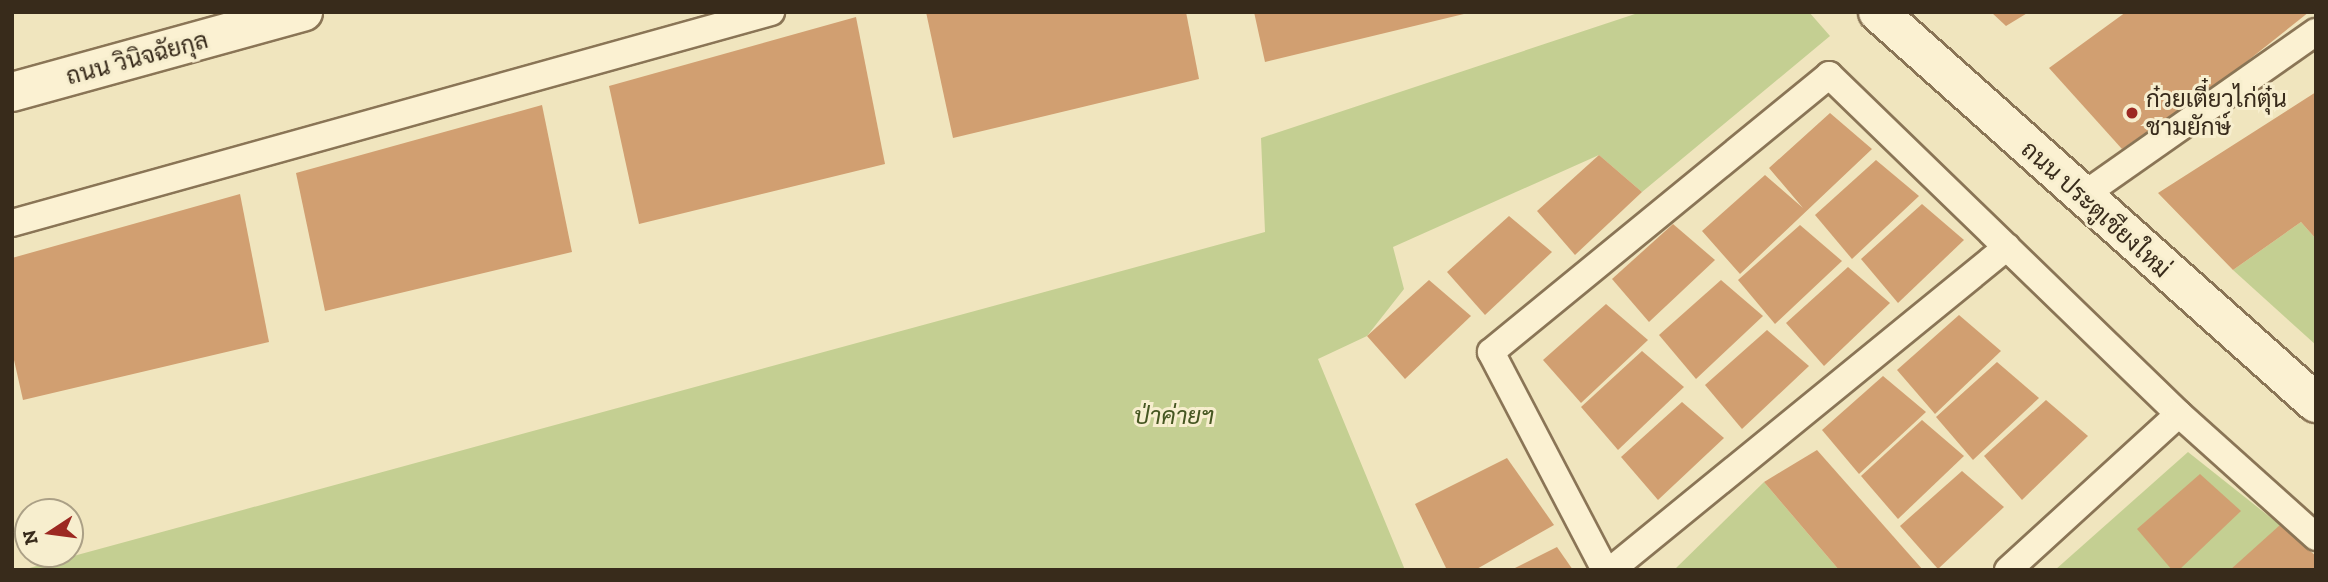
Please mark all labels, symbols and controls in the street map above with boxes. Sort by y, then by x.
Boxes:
street label: ถนน วินิจฉัยกุล [63,25,211,91]
place label: ก๋วยเตี๋ยวไก่ตุ๋น ชามยักษ์ [2146,85,2287,141]
marker: ก๋วยเตี๋ยวไก่ตุ๋น ชามยักษ์ [2124,105,2140,121]
street label: ถนน ประตูเชียงใหม่ [2016,135,2176,283]
park label: ป่าค่ายฯ [1134,402,1214,430]
north arrow [14,498,84,568]
text: N [17,528,43,547]

